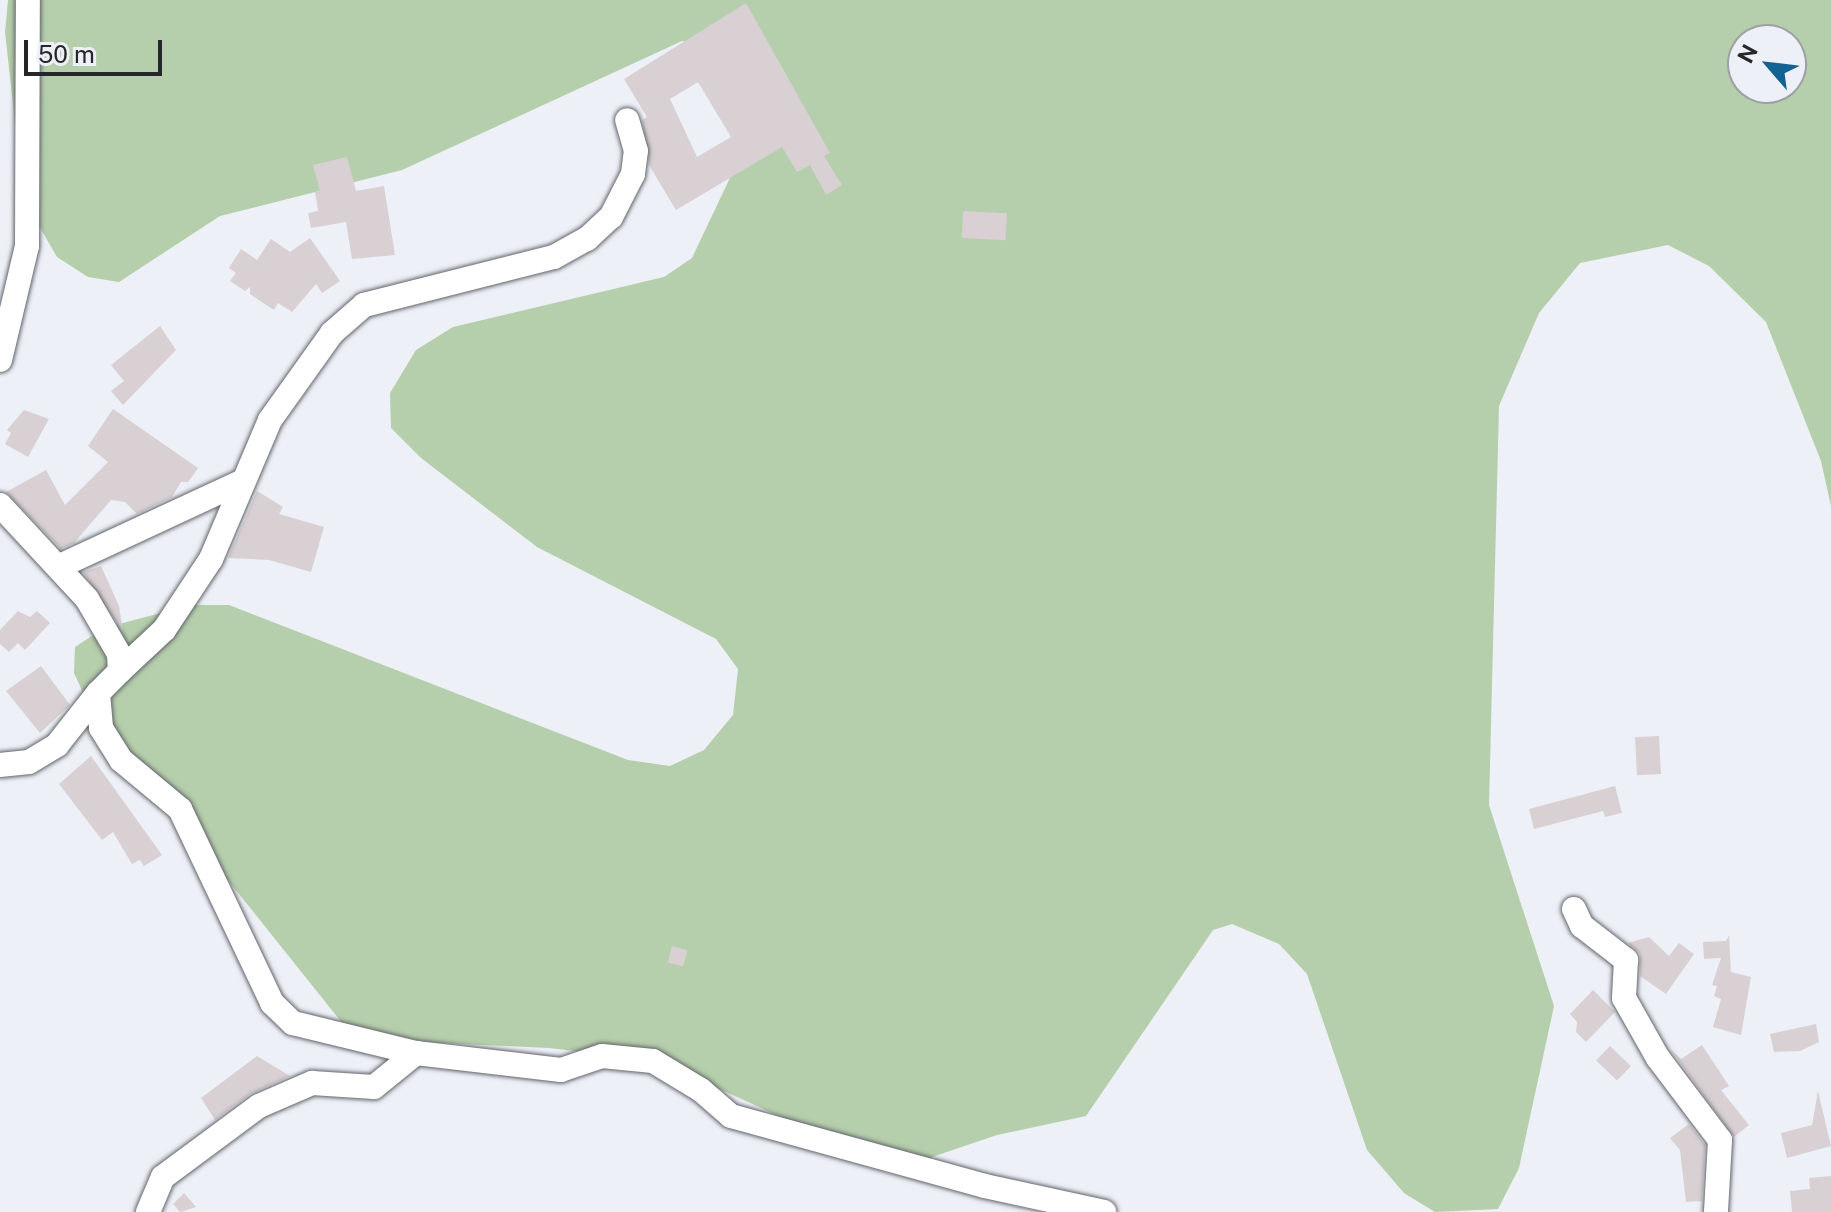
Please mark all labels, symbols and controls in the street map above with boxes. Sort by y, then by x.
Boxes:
scale bar [28,24,166,74]
north arrow [1727,24,1807,104]
text: 50 m [38,40,95,68]
text: N [1732,40,1763,67]

